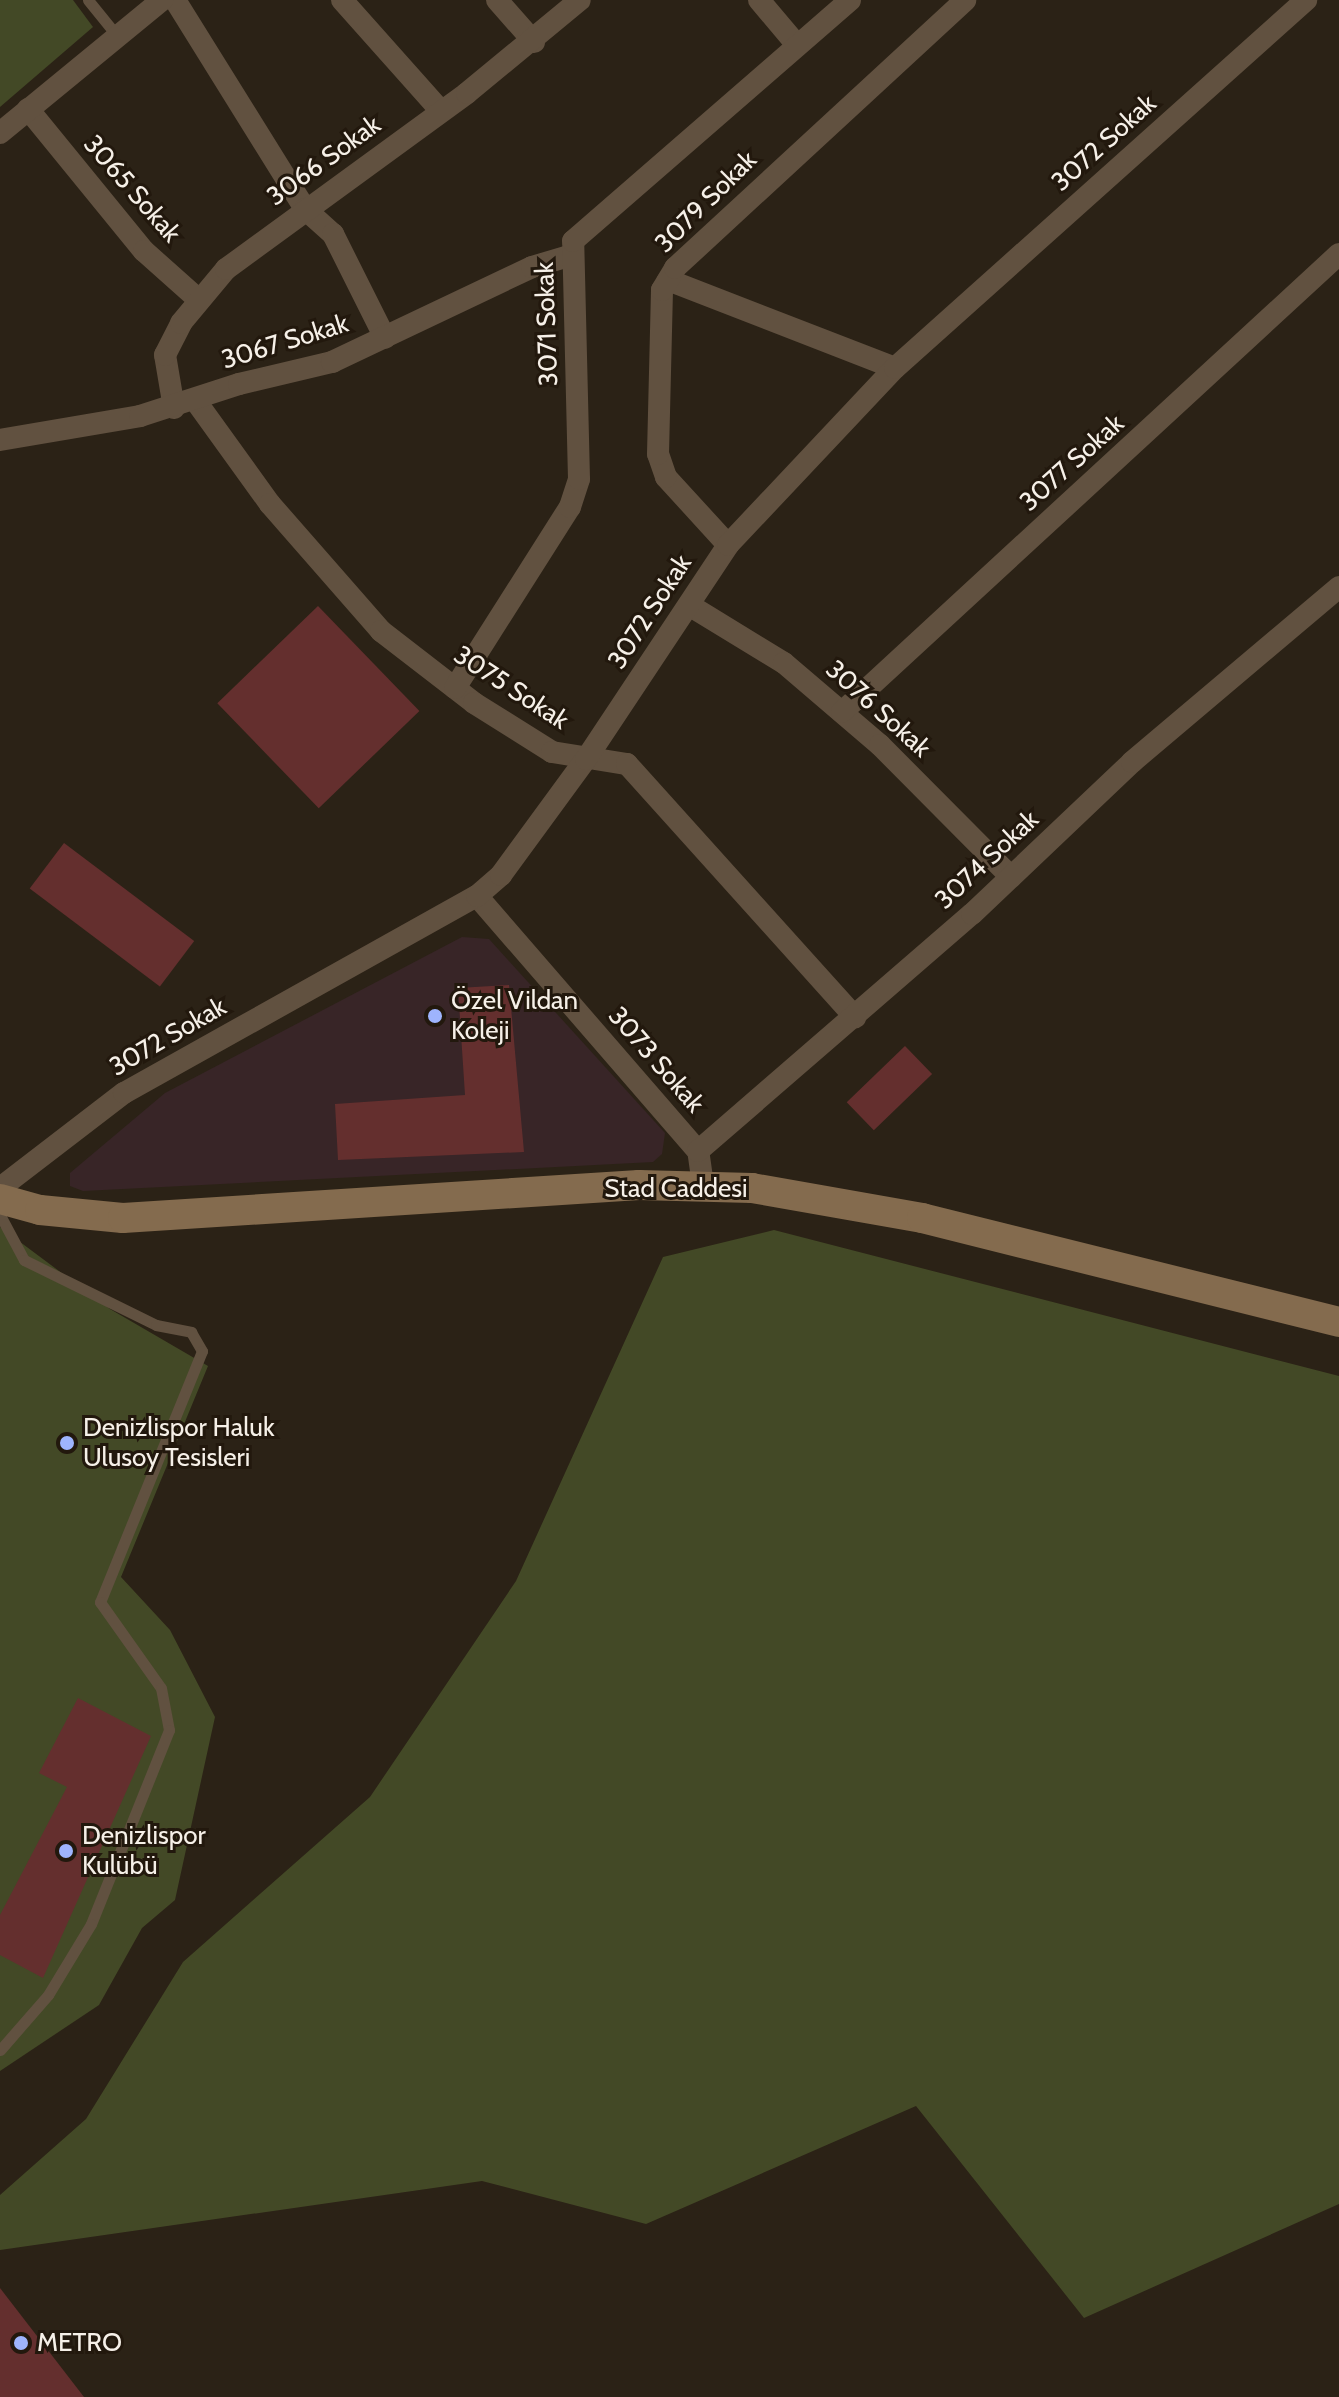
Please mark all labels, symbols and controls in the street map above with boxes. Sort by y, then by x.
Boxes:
street label: 3072 Sokak [1045,88,1163,198]
street label: 3066 Sokak [261,109,387,213]
street label: 3065 Sokak [77,129,187,249]
street label: 3079 Sokak [649,145,763,259]
street label: 3071 Sokak [529,261,565,387]
street label: 3067 Sokak [218,308,352,376]
street label: 3077 Sokak [1014,408,1130,518]
street label: 3072 Sokak [602,549,698,675]
street label: 3075 Sokak [448,640,574,736]
street label: 3076 Sokak [819,654,937,764]
street label: 3074 Sokak [929,804,1045,916]
place label: Özel Vildan Koleji [451,985,578,1046]
street label: 3072 Sokak [104,991,232,1083]
street label: 3073 Sokak [602,1001,710,1119]
marker: Özel Vildan Koleji [426,1007,444,1025]
street label: Stad Caddesi [604,1173,748,1205]
place label: Denizlispor Haluk Ulusoy Tesisleri [83,1412,275,1474]
marker: Denizlispor Haluk Ulusoy Tesisleri [58,1434,76,1452]
place label: Denizlispor Kulübü [82,1820,206,1882]
marker: Denizlispor Kulübü [57,1842,75,1860]
place label: METRO [37,2327,122,2359]
marker: METRO [12,2334,30,2352]

